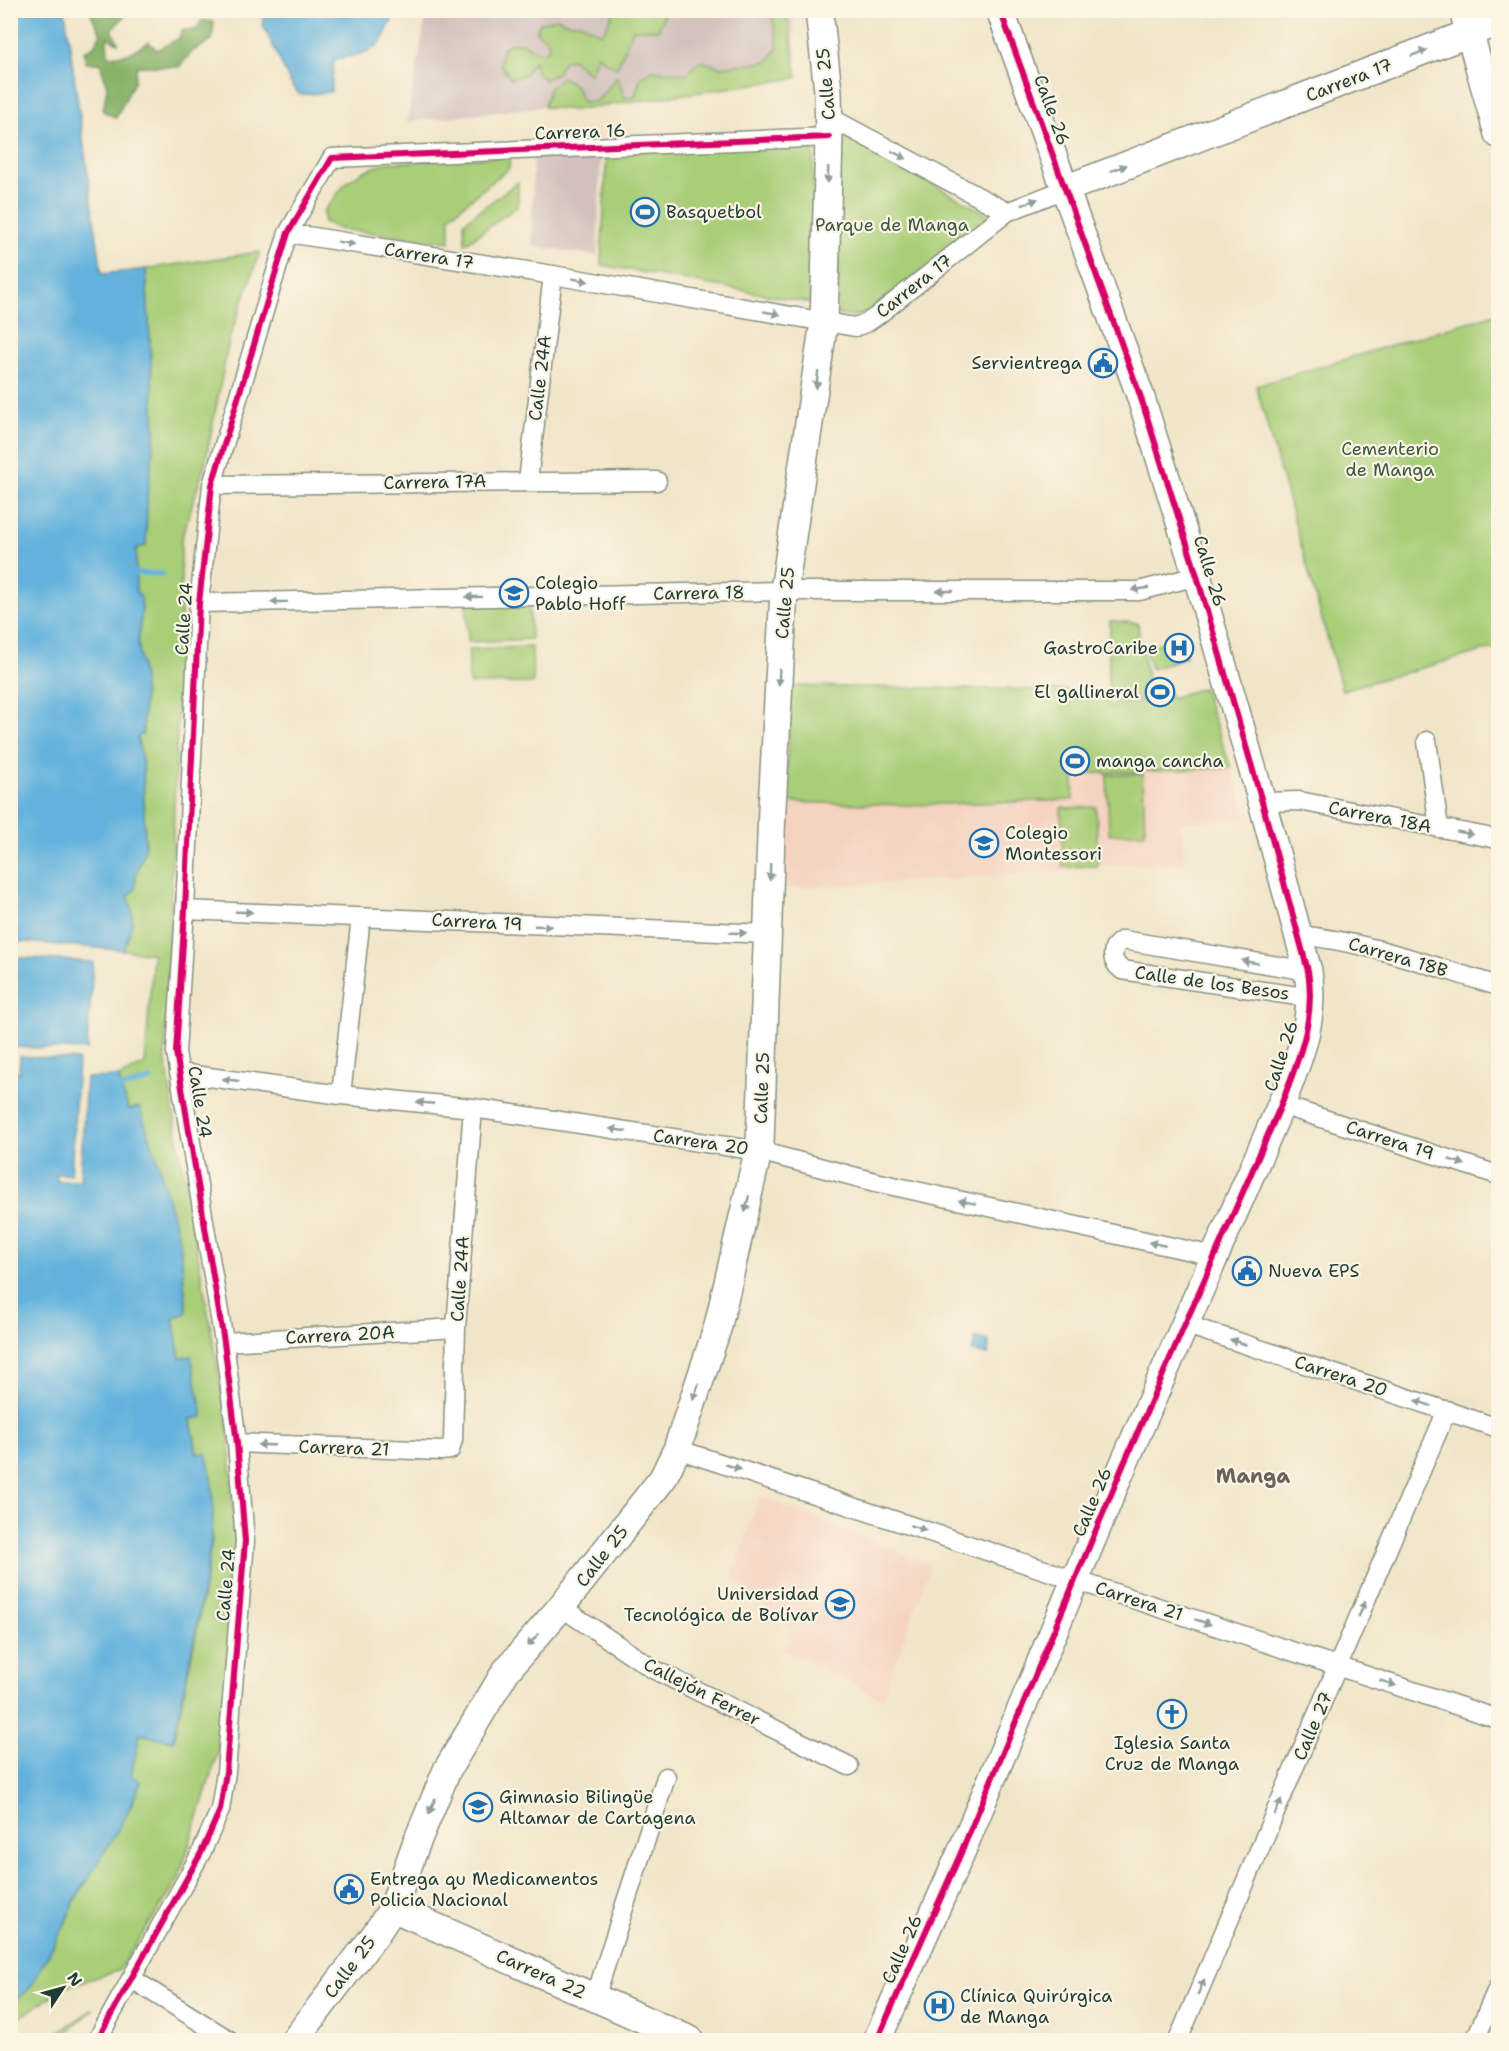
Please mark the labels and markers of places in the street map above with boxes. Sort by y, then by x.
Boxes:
sports icon: Basquetbol [629,196,661,228]
place label: Basquetbol [666,200,762,224]
public building icon: Servientrega [1087,347,1119,379]
place label: Servientrega [971,351,1082,375]
place label: Colegio Pablo Hoff [535,571,626,616]
school or university icon: Colegio Pablo Hoff [498,577,530,609]
hospital icon: GastroCaribe [1163,632,1195,664]
place label: GastroCaribe [1043,636,1158,660]
sports icon: El gallineral [1144,676,1176,708]
place label: El gallineral [1034,680,1140,704]
sports icon: manga cancha [1059,745,1091,777]
place label: manga cancha [1096,749,1224,773]
place label: Colegio Montessori [1005,821,1102,866]
school or university icon: Colegio Montessori [968,827,1000,859]
public building icon: Nueva EPS [1231,1255,1263,1287]
place label: Nueva EPS [1268,1259,1360,1283]
place label: Universidad Tecnológica de Bolívar [624,1582,819,1627]
school or university icon: Universidad Tecnológica de Bolívar [824,1588,856,1620]
church icon: Iglesia Santa Cruz de Manga [1156,1698,1188,1730]
place label: Iglesia Santa Cruz de Manga [1105,1731,1239,1776]
place label: Gimnasio Bilingüe Altamar de Cartagena [499,1785,696,1830]
school or university icon: Gimnasio Bilingüe Altamar de Cartagena [462,1791,494,1823]
place label: Entrega qu Medicamentos Policia Nacional [370,1867,599,1912]
public building icon: Entrega qu Medicamentos Policia Nacional [333,1873,365,1905]
place label: Clínica Quirúrgica de Manga [960,1984,1112,2029]
hospital icon: Clínica Quirúrgica de Manga [923,1990,955,2022]

